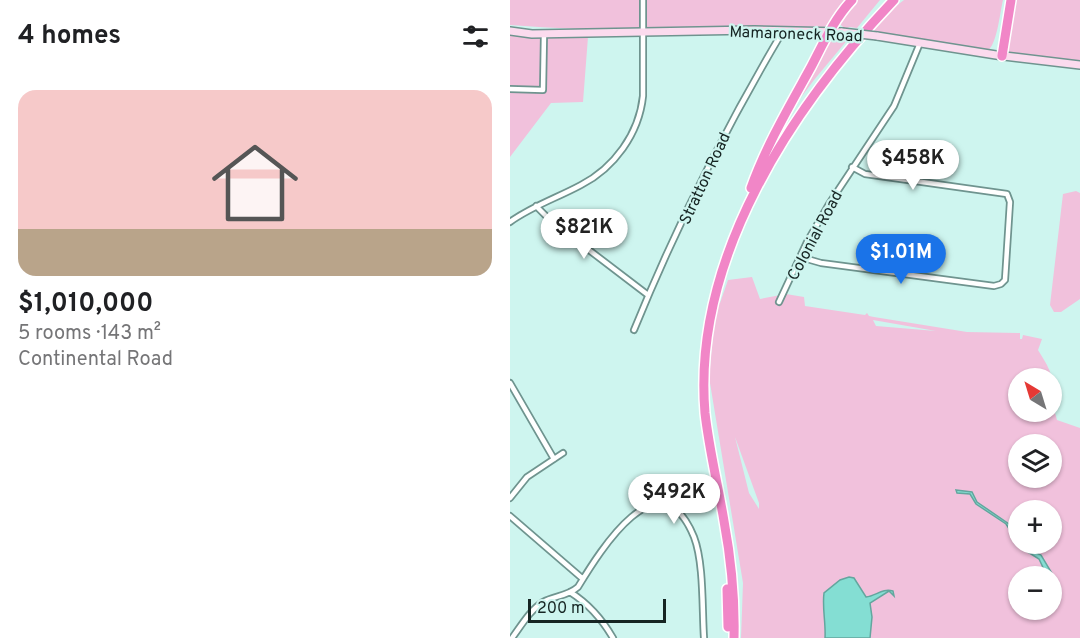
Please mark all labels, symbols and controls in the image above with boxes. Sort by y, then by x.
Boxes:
text: 4 homes [18,20,121,53]
icon: filters [459,20,492,53]
street label: Mamaroneck Road [729,23,863,47]
icon: home [201,129,309,237]
street label: Stratton Road [676,130,736,228]
pin: $458K [871,140,955,191]
text: $458K [881,146,945,172]
street label: Colonial Road [784,188,848,284]
pin: $821K [542,209,626,260]
text: $821K [555,215,613,241]
pin: $1.01M [852,234,950,285]
text: $1.01M [870,240,932,266]
text: $1,010,000 [18,288,153,321]
text: 5 rooms · 143 m² [18,321,161,347]
text: Continental Road [18,347,173,373]
north arrow [1008,368,1062,422]
map controls [1008,368,1062,620]
button: layers [1008,434,1062,488]
pin: $492K [632,474,716,525]
text: $492K [642,480,706,506]
button: + [1008,500,1062,554]
button: − [1008,566,1062,620]
scale bar [528,596,666,624]
text: 200 m [537,599,585,619]

